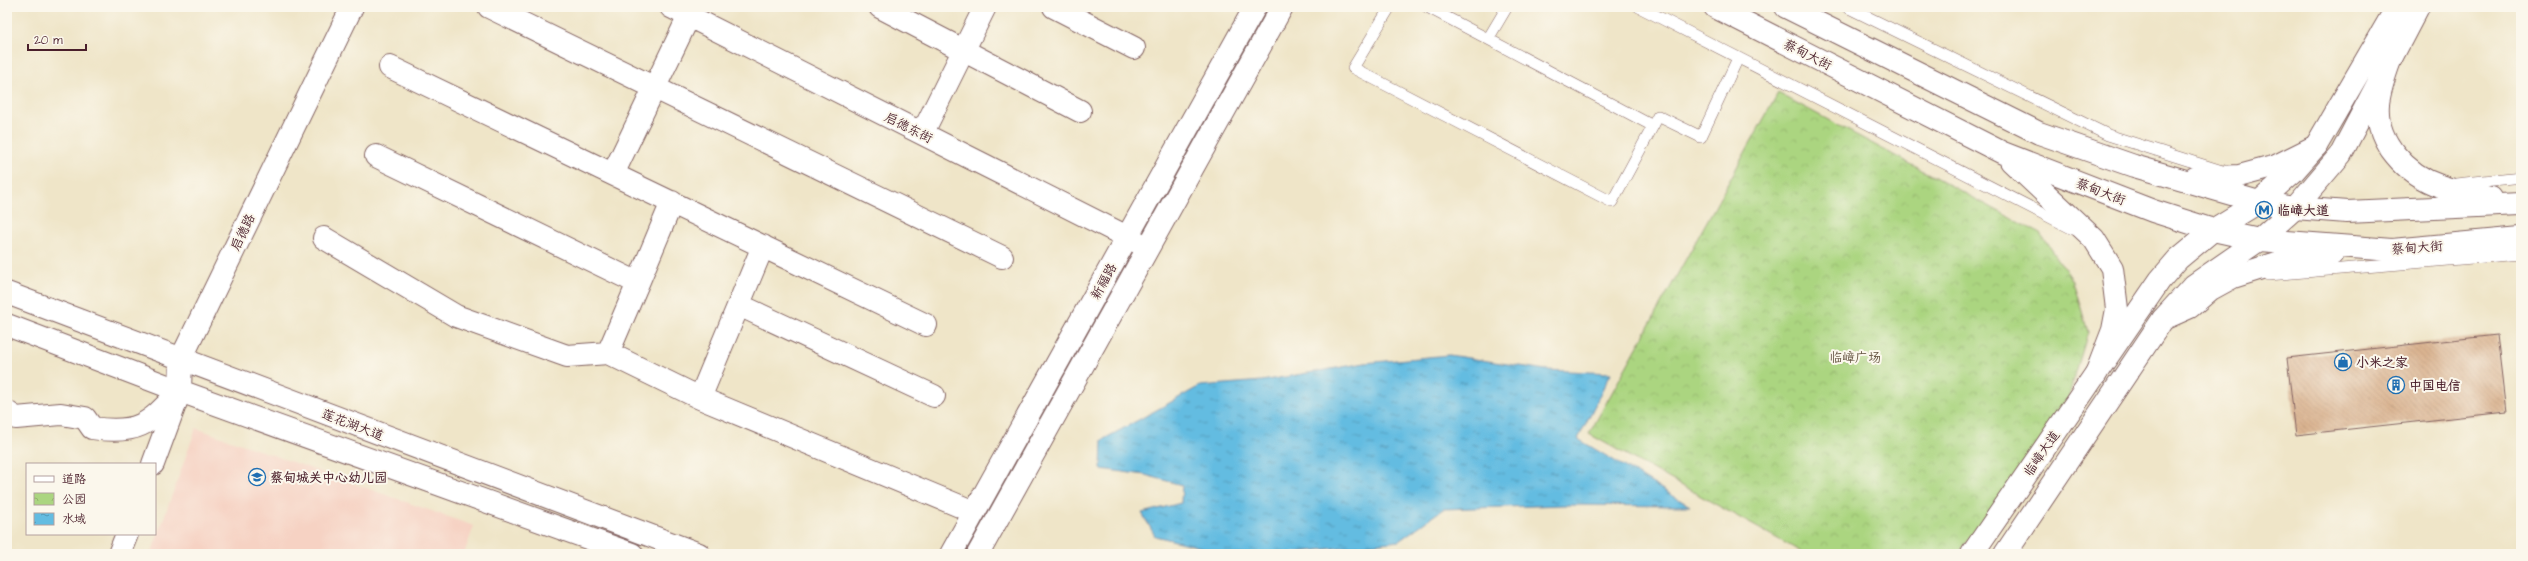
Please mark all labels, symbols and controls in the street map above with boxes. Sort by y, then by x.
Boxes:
scale bar [28,26,86,52]
text: 20 m [34,32,63,49]
street label: 蔡甸大街 [1780,35,1835,75]
street label: 启德东街 [881,108,936,148]
street label: 蔡甸大街 [2073,174,2128,210]
metro station icon: 临嶂大道 [2254,200,2274,220]
place label: 临嶂大道 [2277,202,2329,220]
street label: 启德路 [226,211,260,254]
street label: 蔡甸大街 [2390,237,2444,259]
street label: 新福路 [1087,260,1121,303]
park label: 临嶂广场 [1829,349,1881,367]
shop icon: 小米之家 [2333,352,2353,372]
place label: 小米之家 [2356,354,2408,372]
building icon: 中国电信 [2386,375,2406,395]
place label: 中国电信 [2409,377,2461,395]
street label: 莲花湖大道 [319,405,386,445]
street label: 临嶂大道 [2020,427,2064,480]
legend [26,463,156,535]
school or university icon: 蔡甸城关中心幼儿园 [247,467,267,487]
place label: 蔡甸城关中心幼儿园 [270,469,387,487]
text: 道路 [62,471,86,488]
text: 公园 [62,491,86,508]
text: 水域 [62,511,86,528]

